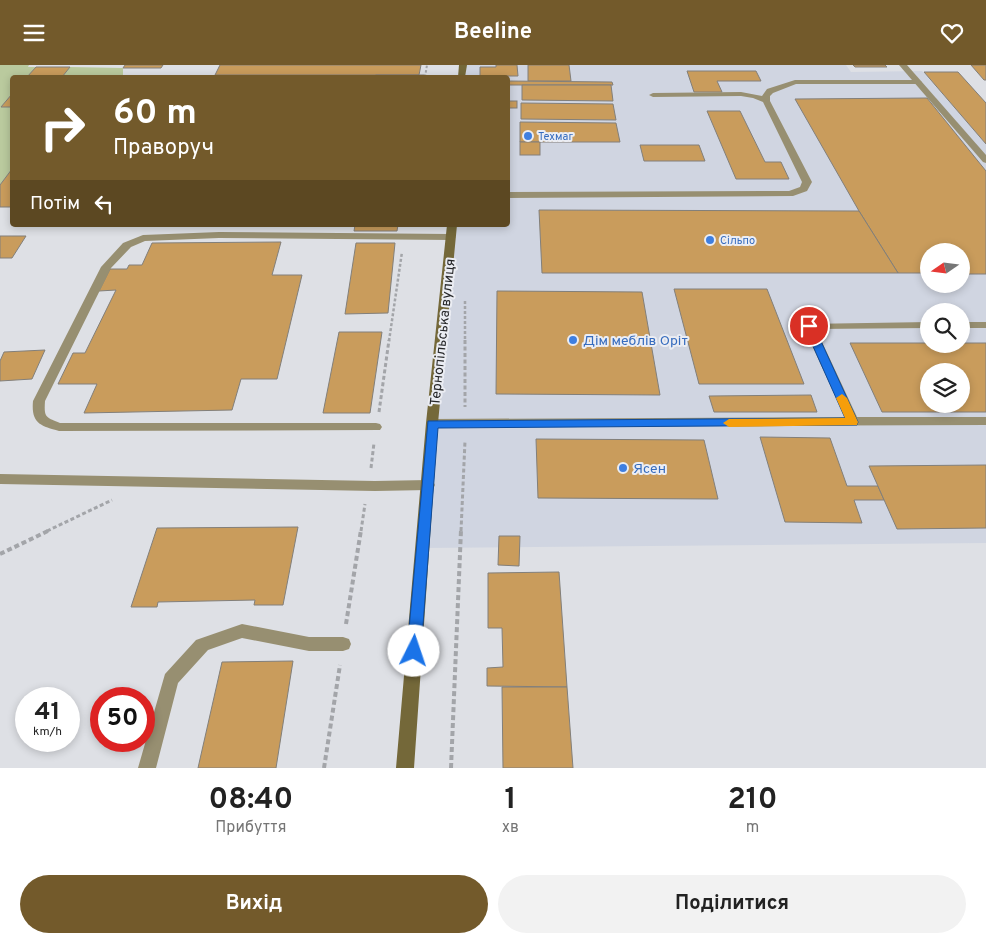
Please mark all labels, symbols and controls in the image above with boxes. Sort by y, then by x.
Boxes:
icon: menu [20,19,48,47]
text: Beeline [454,19,532,46]
icon: heart [938,19,966,47]
text: 60 m [113,92,197,136]
icon: right [30,95,95,160]
marker: Техмаг [522,130,534,142]
place label: Техмаг [538,130,573,144]
text: Праворуч [113,135,214,162]
icon: left [90,190,118,218]
text: Потім [30,192,80,216]
marker: Сільпо [704,234,716,246]
place label: Сільпо [720,234,755,248]
north arrow [920,243,970,293]
map controls [920,243,970,413]
street label: Тернопільська вулиця [427,258,460,407]
button: search [920,303,970,353]
pin [788,305,830,347]
icon: arrive [795,312,823,340]
place label: Дім меблів Оріт [583,333,688,350]
marker: Дім меблів Оріт [567,334,579,346]
button: layers [920,363,970,413]
place label: Ясен [633,461,666,478]
marker: Ясен [617,462,629,474]
position arrow [387,624,439,676]
speed limit sign: 50 [90,687,155,752]
text: 41 [34,697,61,729]
text: km/h [33,724,62,740]
text: 08:40 [208,782,293,819]
text: 1 [504,782,516,819]
text: 210 [727,782,778,819]
text: Прибуття [215,818,286,838]
text: хв [502,818,519,838]
text: m [746,818,759,838]
button: Вихід [20,875,488,933]
button: Поділитися [498,875,966,933]

